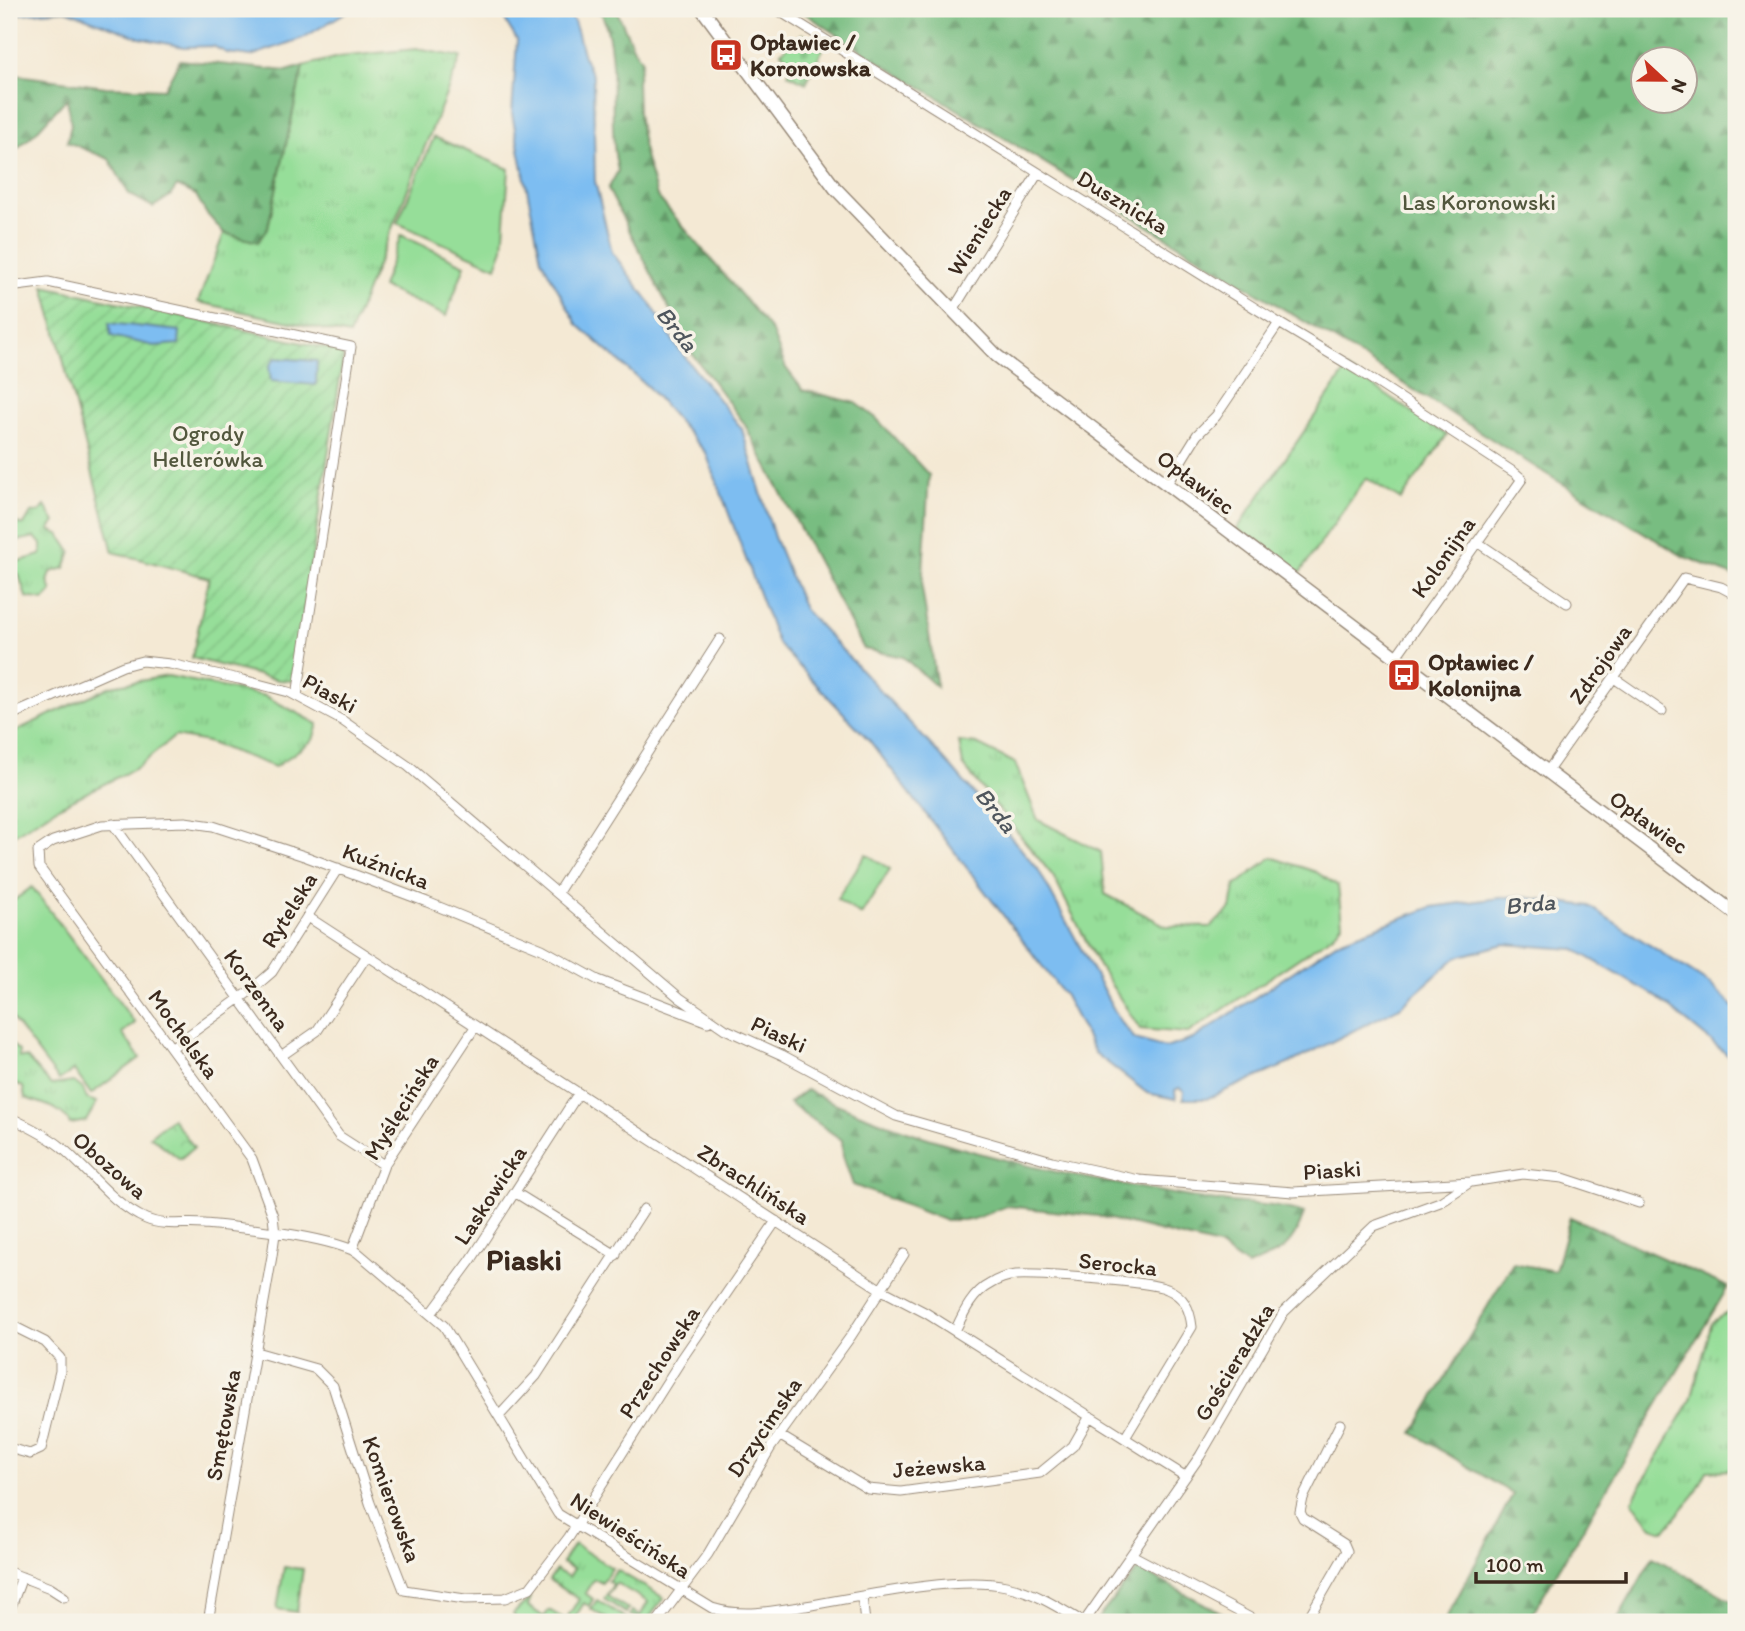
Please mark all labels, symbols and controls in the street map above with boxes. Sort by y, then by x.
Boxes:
place label: Opławiec / Koronowska [750,28,872,82]
bus stop icon: Opławiec / Koronowska [707,36,745,74]
north arrow [1630,46,1700,116]
text: N [1666,76,1692,96]
street label: Dusznicka [1072,164,1174,240]
street label: Wieniecka [941,181,1017,281]
park label: Las Koronowski [1402,188,1556,216]
water label: Brda [650,300,705,358]
park label: Ogrody Hellerówka [152,419,264,473]
street label: Opławiec [1151,443,1241,521]
street label: Kolonijna [1405,511,1481,603]
street label: Zdrojowa [1562,619,1638,709]
place label: Opławiec / Kolonijna [1428,648,1534,702]
bus stop icon: Opławiec / Kolonijna [1385,656,1423,694]
street label: Piaski [298,667,362,719]
water label: Brda [969,781,1024,839]
street label: Opławiec [1604,784,1694,860]
street label: Kuźnicka [339,837,434,895]
street label: Rytelska [255,867,323,953]
water label: Brda [1503,886,1557,921]
street label: Korzenna [218,943,296,1037]
street label: Mochelska [142,984,226,1084]
street label: Piaski [747,1009,811,1059]
street label: Myślęcińska [357,1049,445,1165]
street label: Obozowa [67,1125,153,1205]
street label: Zbrachlińska [693,1137,816,1231]
street label: Laskowicka [447,1140,533,1250]
street label: Piaski [1302,1154,1362,1186]
district label: Piaski [486,1241,562,1278]
street label: Serocka [1077,1246,1159,1282]
street label: Gościeradzka [1188,1298,1280,1426]
street label: Przechowska [612,1300,706,1423]
street label: Smętowska [199,1367,247,1483]
street label: Drzycimska [720,1372,808,1482]
street label: Komierowska [356,1432,428,1566]
street label: Jeżewska [891,1448,987,1484]
street label: Niewieścińska [565,1486,697,1585]
scale bar [1476,1540,1626,1584]
text: 100 m [1486,1552,1544,1577]

